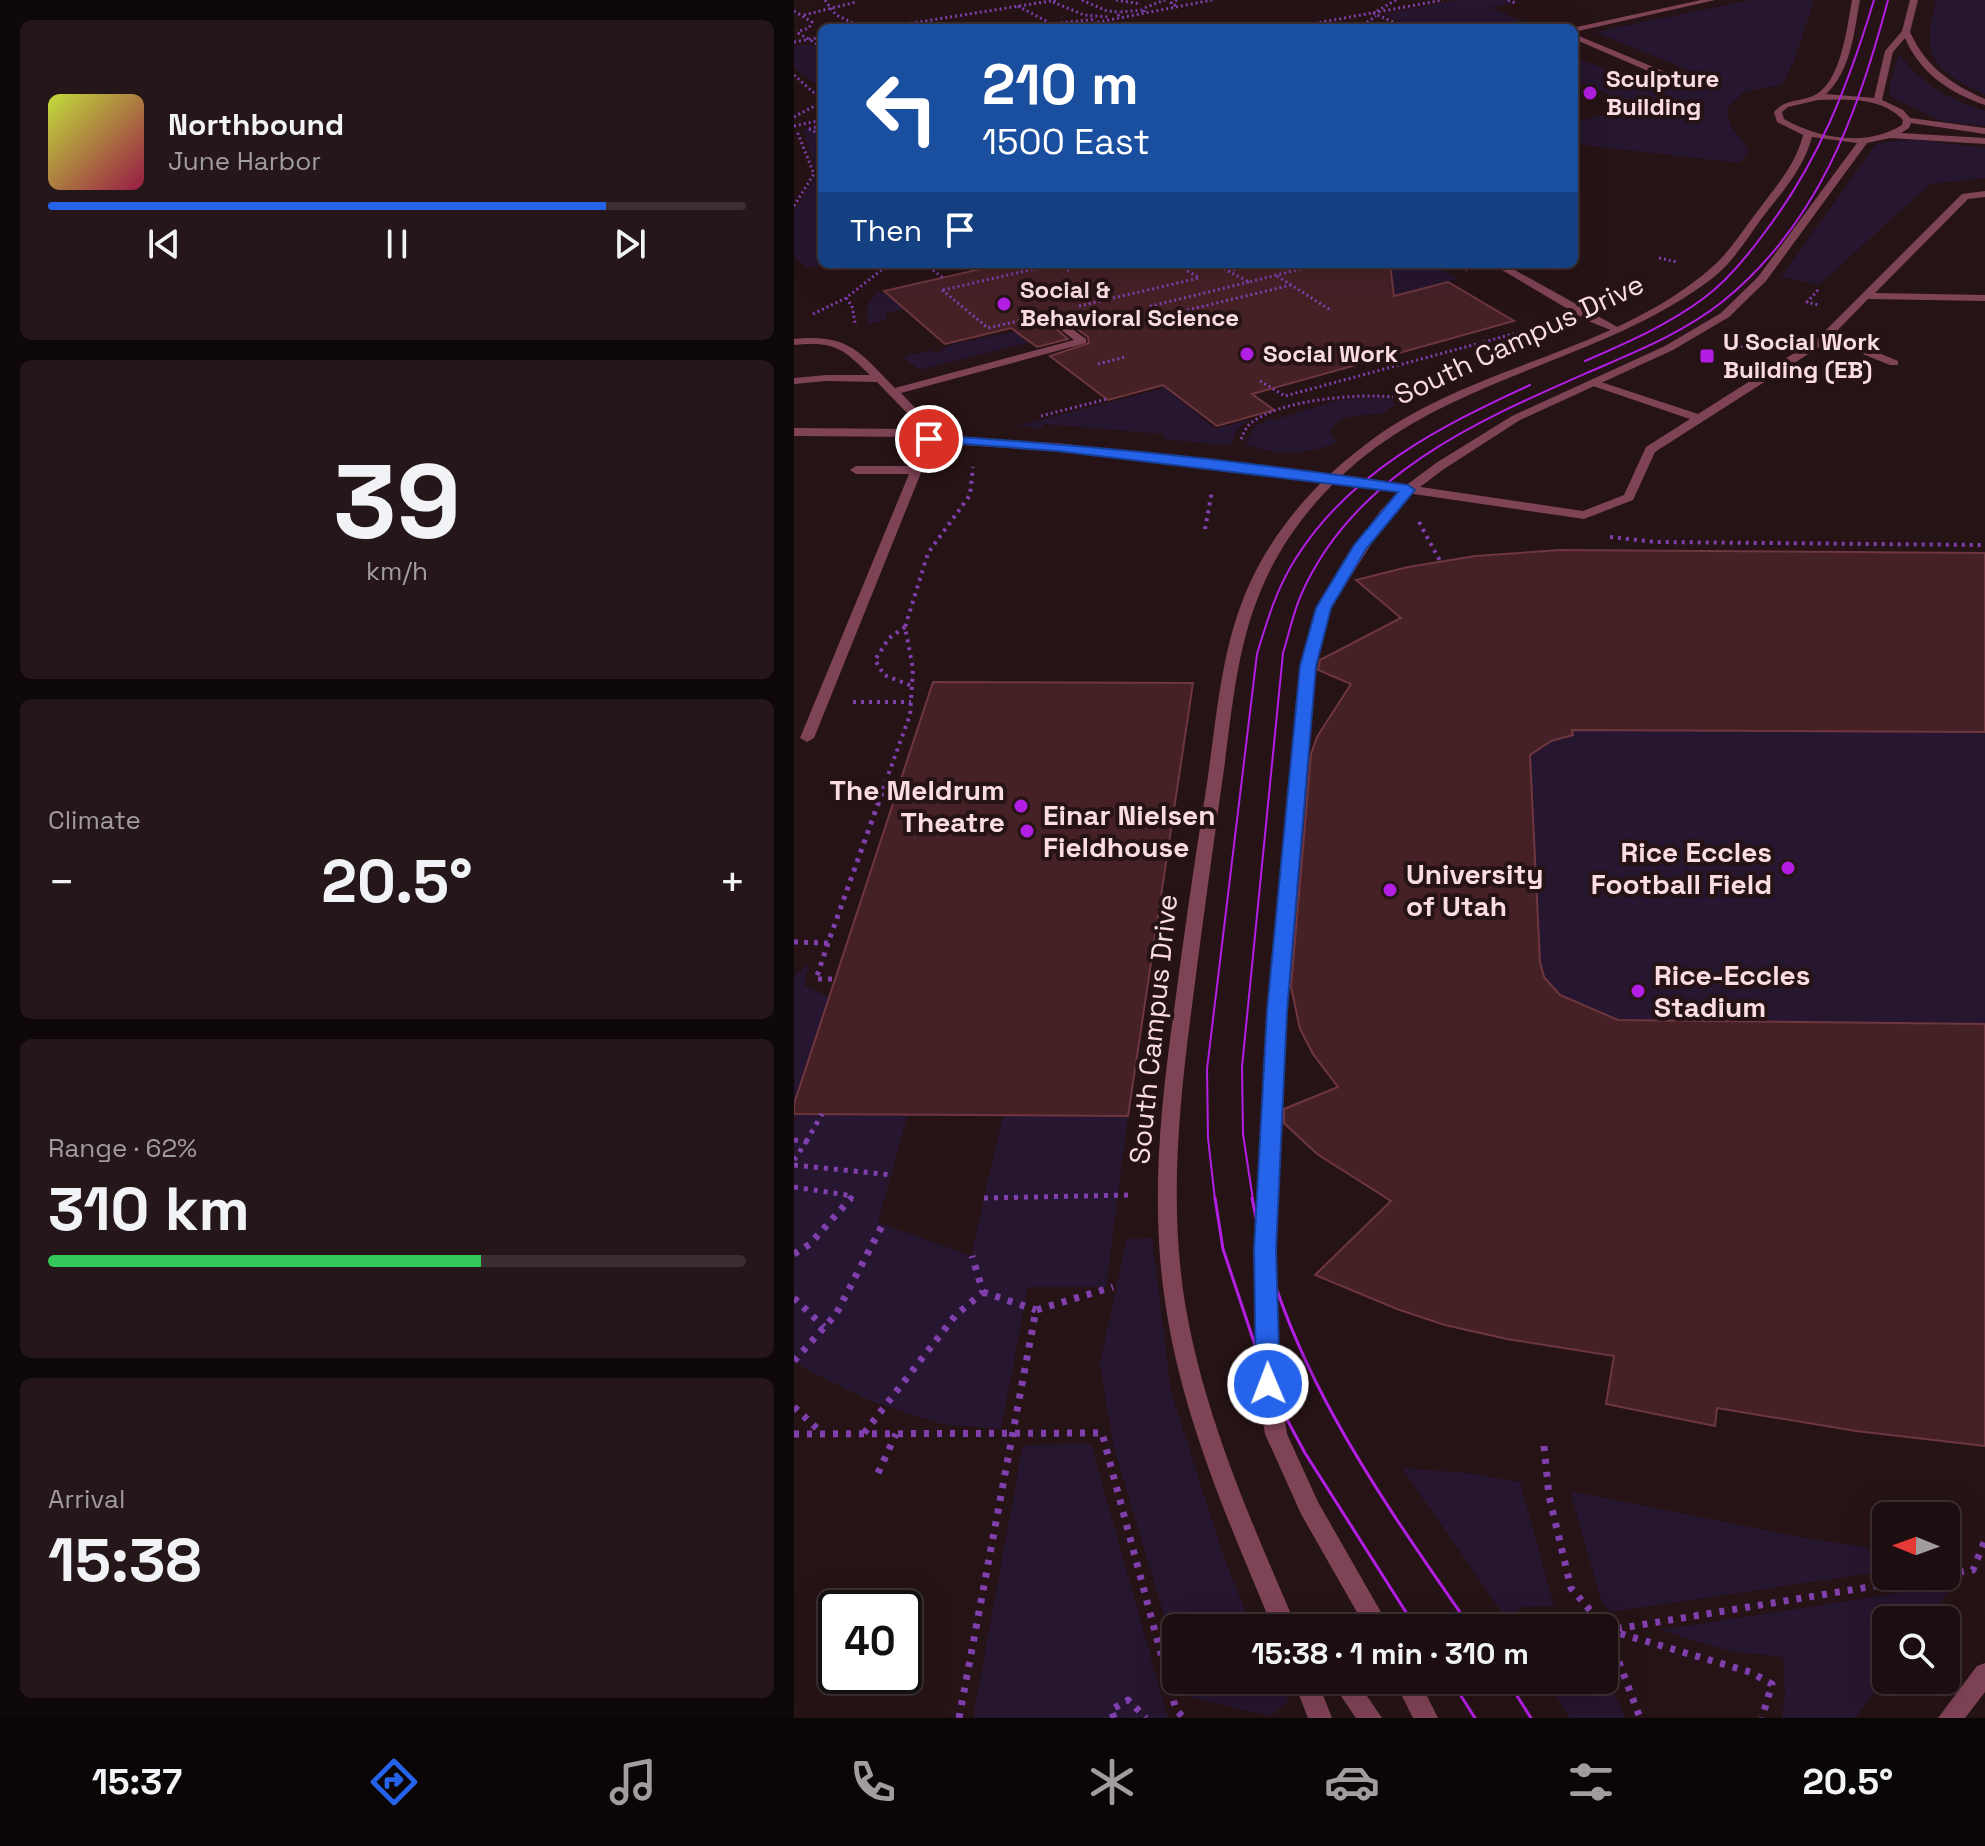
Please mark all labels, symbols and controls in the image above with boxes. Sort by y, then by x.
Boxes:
text: 210 m [982,49,1139,120]
icon: left [850,56,954,160]
place label: Sculpture Building [1606,63,1719,122]
marker: Sculpture Building [1581,84,1599,102]
text: Northbound [168,105,344,144]
text: 1500 East [982,119,1150,165]
text: June Harbor [168,144,321,178]
icon: arrive [938,208,982,252]
text: Then [850,211,922,250]
icon: previous [142,222,186,266]
icon: pause [375,222,419,266]
icon: next [608,222,652,266]
street label: South Campus Drive [1388,265,1650,413]
place label: Social & Behavioral Science [1020,274,1239,333]
marker: Social & Behavioral Science [995,295,1013,313]
place label: U Social Work Building (EB) [1723,326,1881,385]
place label: Social Work [1263,338,1398,369]
marker: Social Work [1238,345,1256,363]
marker: U Social Work Building (EB) [1698,347,1716,365]
pin [895,405,963,473]
icon: arrive [907,417,951,461]
text: 39 [333,436,461,568]
text: km/h [366,554,428,588]
place label: The Meldrum Theatre [830,772,1005,840]
marker: The Meldrum Theatre [1012,797,1030,815]
place label: Einar Nielsen Fieldhouse [1043,797,1215,865]
text: Climate [48,803,141,837]
marker: Einar Nielsen Fieldhouse [1018,822,1036,840]
place label: Rice Eccles Football Field [1591,834,1772,902]
text: 20.5° [321,843,473,920]
text: − [48,854,75,910]
text: + [719,854,746,910]
place label: University of Utah [1406,856,1544,924]
marker: Rice Eccles Football Field [1779,859,1797,877]
marker: University of Utah [1381,881,1399,899]
street label: South Campus Drive [1121,892,1185,1166]
place label: Rice-Eccles Stadium [1654,957,1810,1025]
marker: Rice-Eccles Stadium [1629,982,1647,1000]
text: Range · 62% [48,1131,197,1165]
text: 310 km [48,1171,250,1248]
position arrow [1226,1342,1310,1426]
text: Arrival [48,1482,125,1516]
north arrow [1872,1502,1960,1590]
map controls [1872,1502,1960,1694]
text: 15:38 [48,1522,201,1599]
speed limit sign: 40 [818,1590,922,1694]
button: search [1872,1606,1960,1694]
text: 15:38 · 1 min · 310 m [1251,1634,1529,1673]
icon: directions [366,1754,422,1810]
icon: music [605,1754,661,1810]
icon: phone [845,1754,901,1810]
icon: climate [1084,1754,1140,1810]
icon: car [1324,1754,1380,1810]
icon: filters [1563,1754,1619,1810]
text: 15:37 [92,1759,182,1805]
text: 20.5° [1802,1759,1893,1805]

